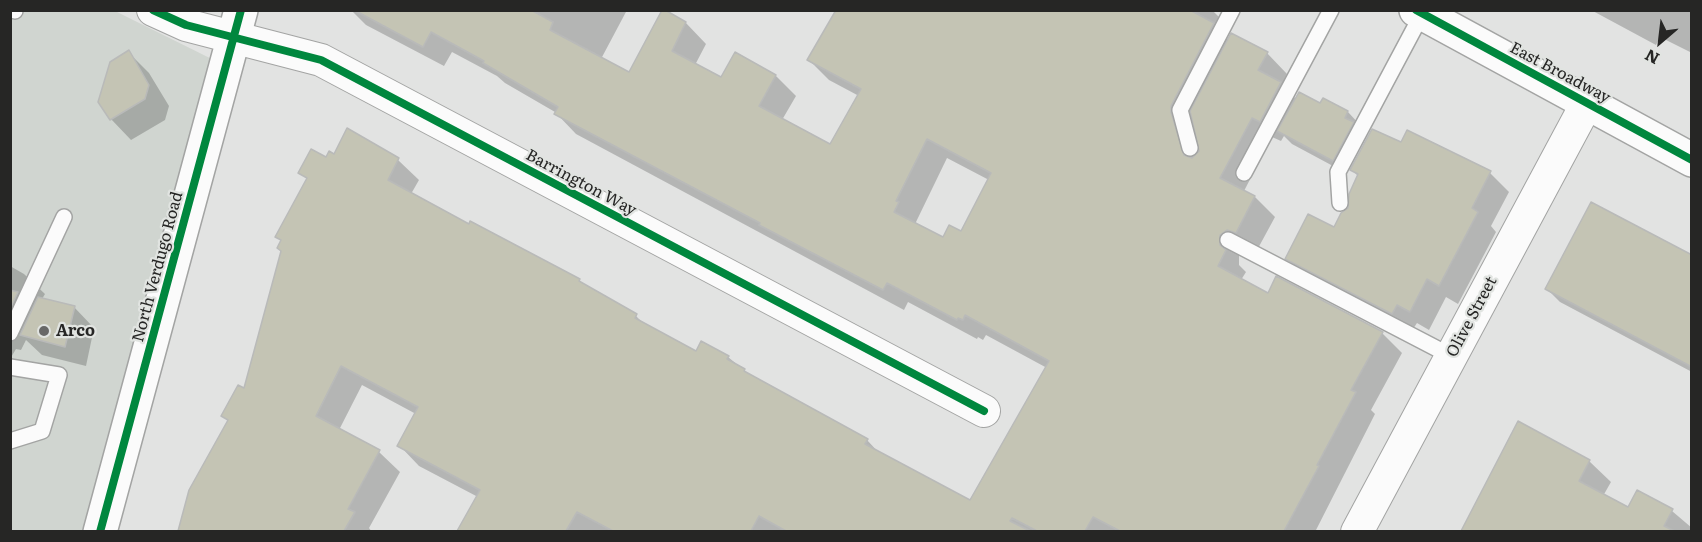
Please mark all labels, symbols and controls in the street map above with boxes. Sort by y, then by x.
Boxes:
north arrow [1630,12,1690,72]
street label: East Broadway [1506,38,1614,108]
text: N [1640,44,1663,72]
street label: Barrington Way [522,146,640,220]
street label: North Verdugo Road [129,190,187,344]
street label: Olive Street [1443,273,1501,361]
place label: Arco [56,321,95,341]
marker: Arco [37,324,51,338]

